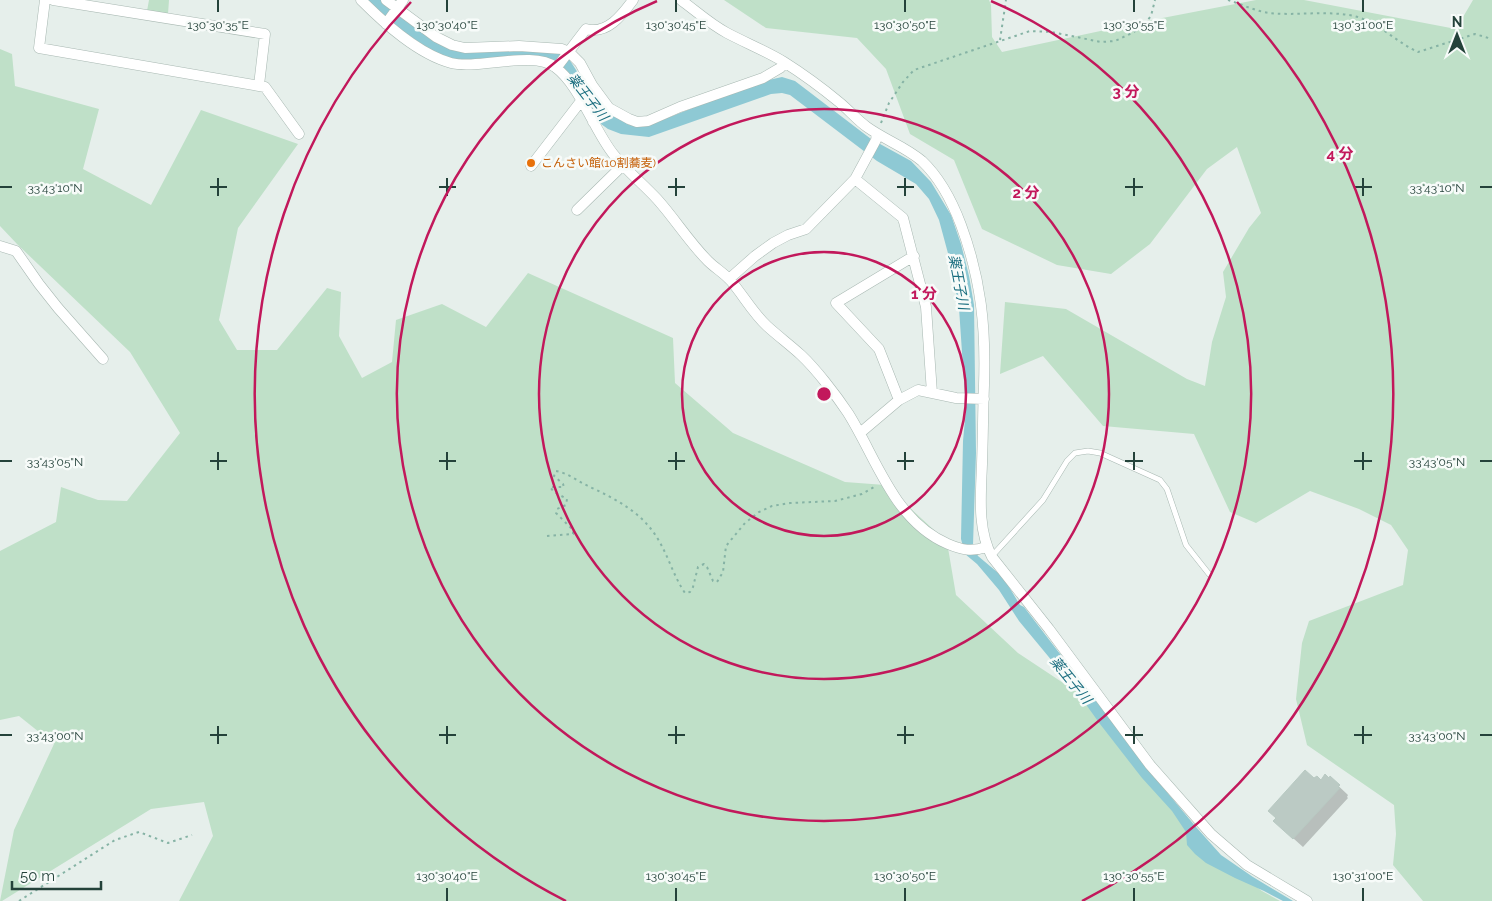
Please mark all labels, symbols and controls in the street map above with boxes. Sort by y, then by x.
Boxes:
north arrow [1432,10,1482,60]
text: N [1452,14,1462,30]
text: 130°30'35"E [187,18,249,32]
text: 130°30'40"E [416,18,478,32]
text: 130°30'45"E [646,18,706,32]
text: 130°30'50"E [874,18,936,32]
text: 130°30'55"E [1103,18,1165,32]
text: 130°31'00"E [1333,18,1393,32]
water label: 薬王子川 [564,70,613,126]
text: 3 分 [1113,83,1139,101]
text: 4 分 [1326,145,1354,163]
place label: こんさい館(10割蕎麦) [541,156,656,170]
marker: こんさい館(10割蕎麦) [525,157,537,169]
text: 33°43'10"N [27,181,83,195]
text: 33°43'10"N [1409,181,1465,195]
text: 2 分 [1012,184,1040,202]
water label: 薬王子川 [946,253,973,313]
text: 1 分 [911,285,937,303]
centre of rings [815,385,833,403]
text: 33°43'05"N [27,455,83,469]
text: 33°43'05"N [1409,455,1465,469]
water label: 薬王子川 [1047,653,1096,708]
text: 33°43'00"N [26,729,84,743]
text: 33°43'00"N [1408,729,1466,743]
scale bar [12,858,101,890]
text: 50 m [20,867,55,885]
text: 130°30'40"E [416,869,478,883]
text: 130°30'45"E [646,869,706,883]
text: 130°30'50"E [874,869,936,883]
text: 130°30'55"E [1103,869,1165,883]
text: 130°31'00"E [1333,869,1393,883]

